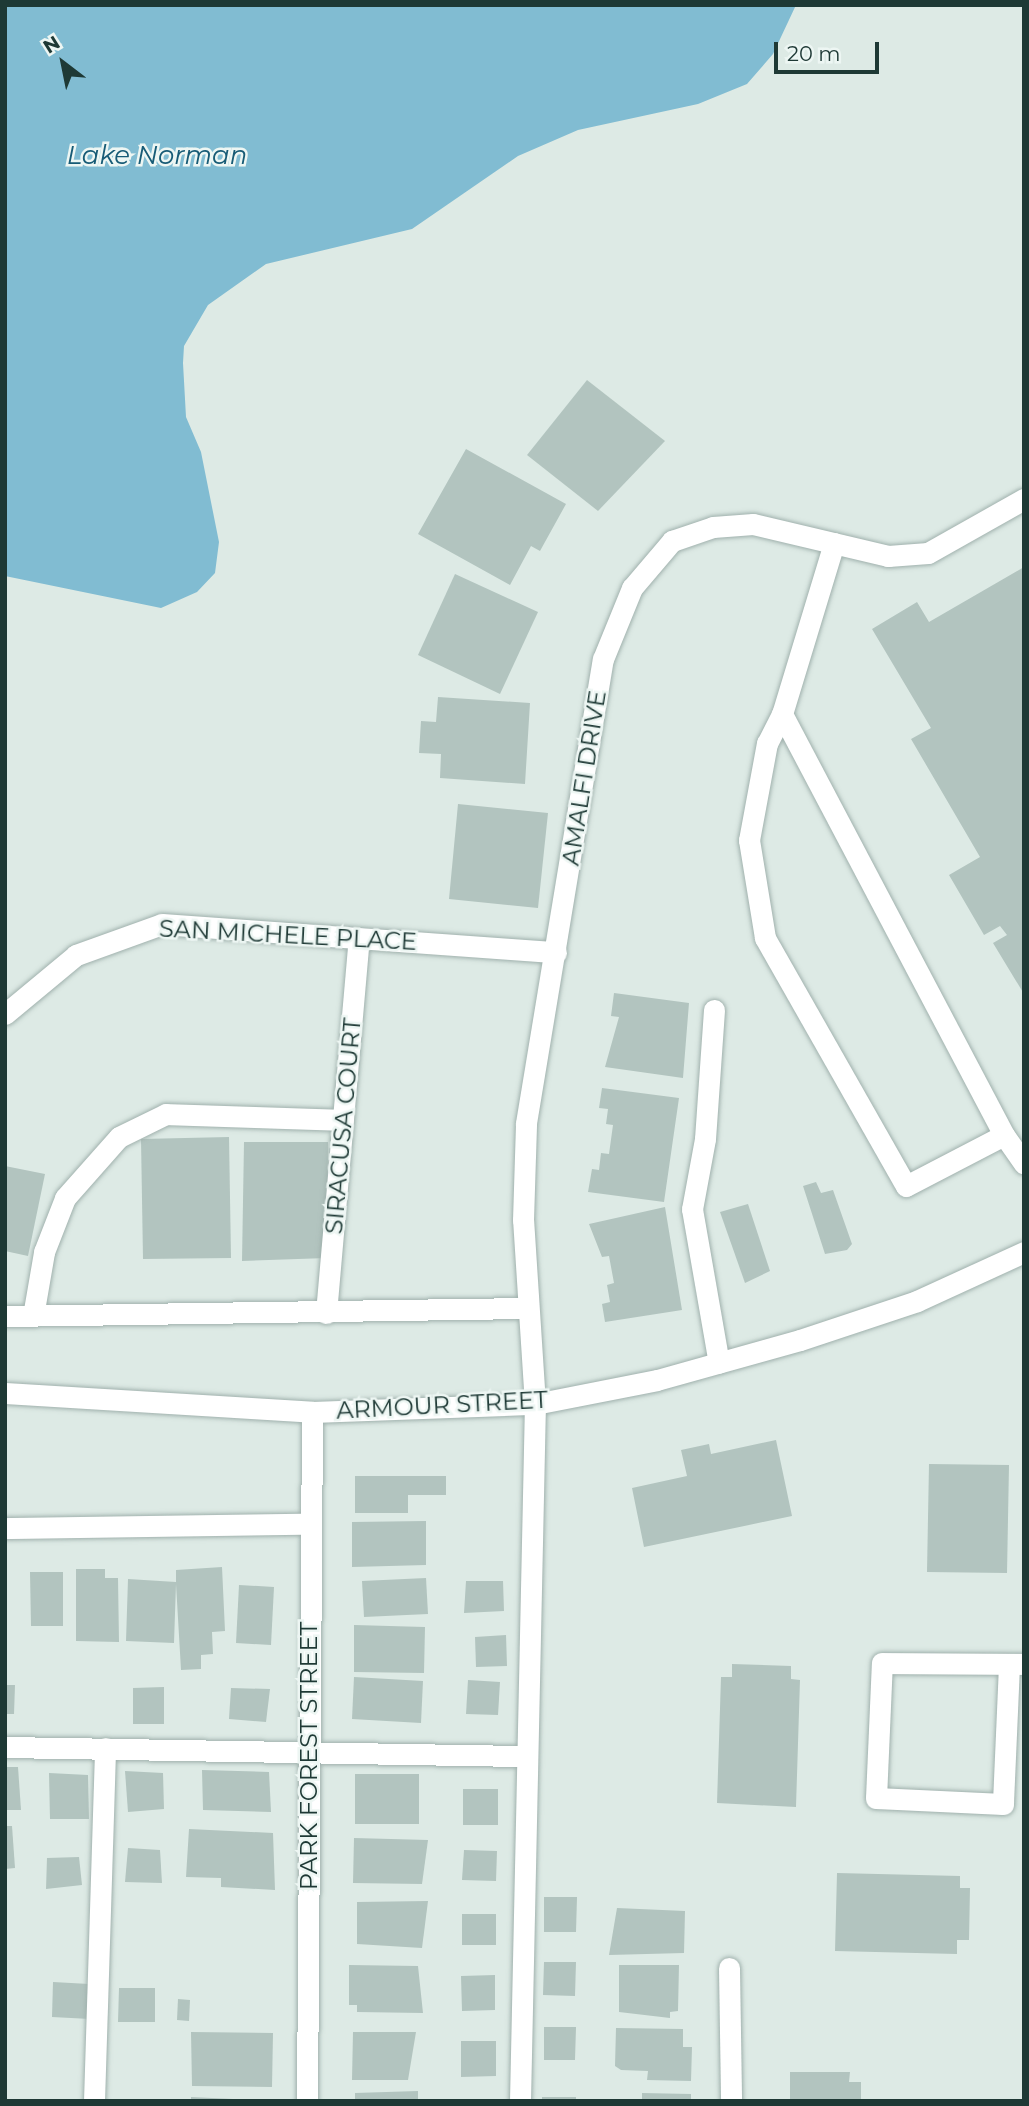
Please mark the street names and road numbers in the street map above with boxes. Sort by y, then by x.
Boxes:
street label: AMALFI DRIVE [556,688,612,868]
street label: SAN MICHELE PLACE [158,914,418,956]
street label: SIRACUSA COURT [319,1017,367,1235]
street label: ARMOUR STREET [335,1385,549,1425]
street label: PARK FOREST STREET [295,1622,323,1890]

